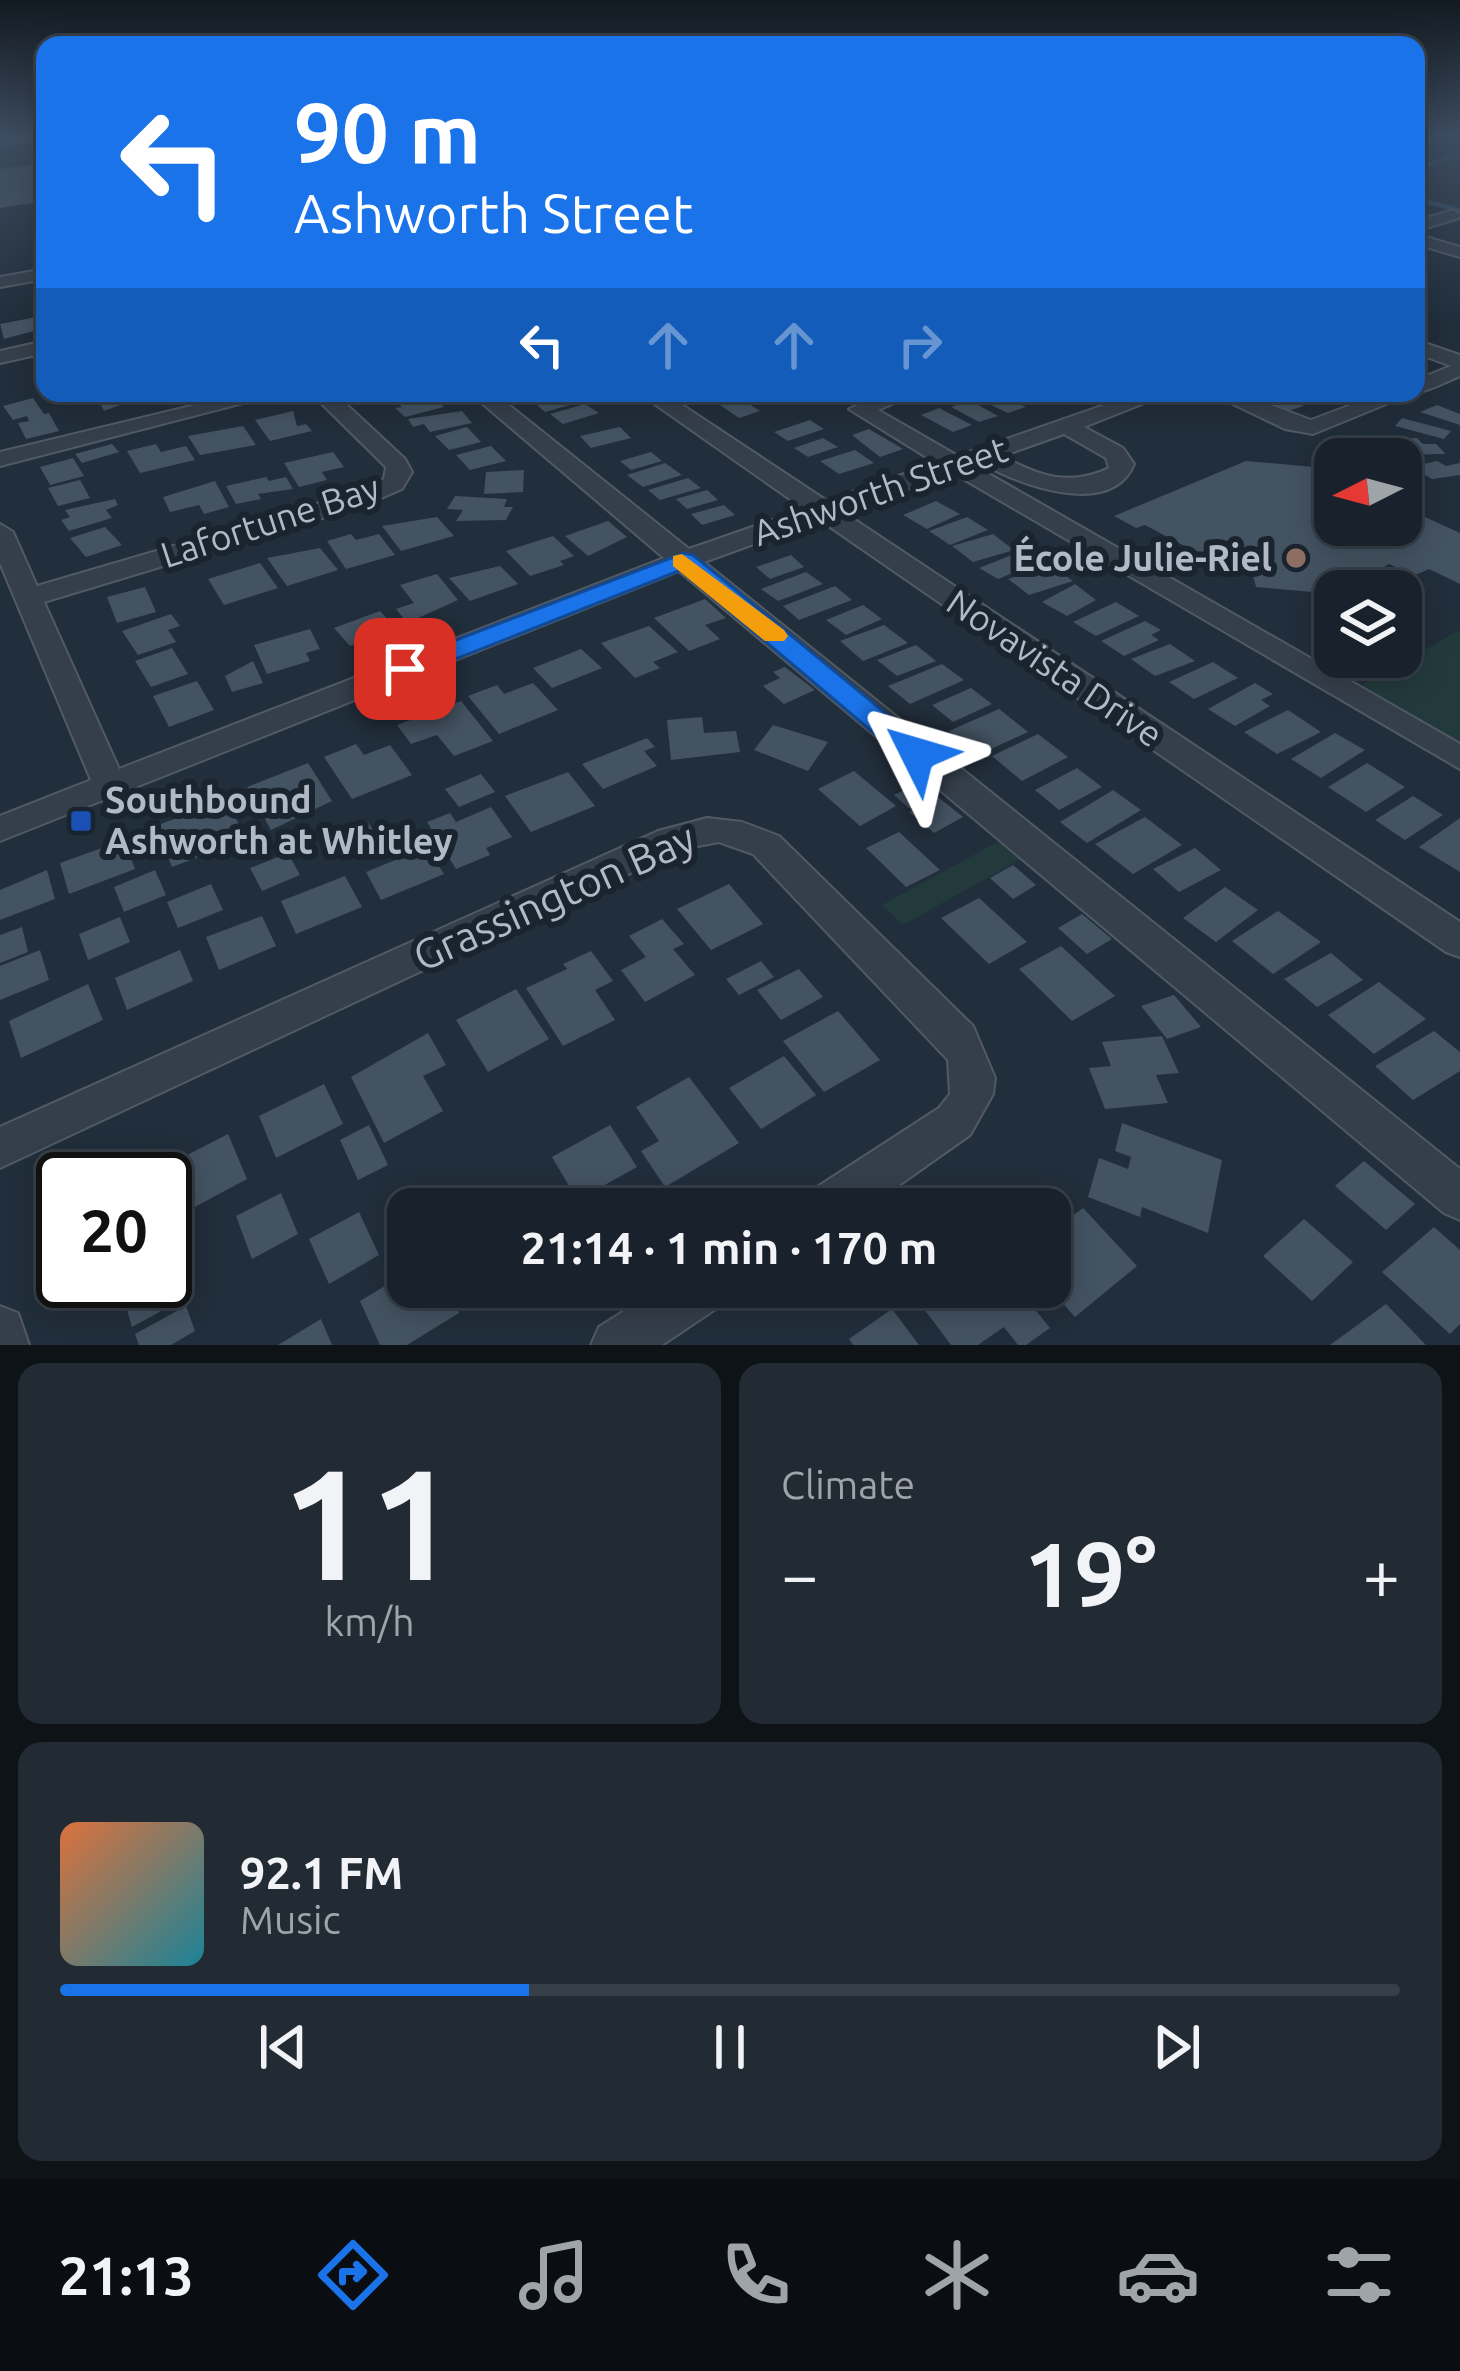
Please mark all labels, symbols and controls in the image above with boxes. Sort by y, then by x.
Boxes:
icon: left [96,84,252,240]
text: 90 m [294,85,481,179]
text: Ashworth Street [294,183,693,243]
icon: left [509,312,575,378]
icon: ahead [635,312,701,378]
icon: ahead [761,312,827,378]
icon: right [887,312,953,378]
street label: Ashworth Street [747,428,1012,553]
north arrow [1314,438,1422,546]
map controls [1314,438,1422,678]
street label: Lafortune Bay [155,466,384,575]
place label: École Julie-Riel [1014,535,1272,578]
marker: École Julie-Riel [1283,545,1309,571]
button: layers [1314,570,1422,678]
street label: Novavista Drive [940,581,1171,755]
pin [354,618,456,720]
icon: arrive [372,636,438,702]
position arrow [854,691,980,817]
place label: Southbound Ashworth at Whitley [105,779,453,861]
marker: Southbound Ashworth at Whitley [68,808,94,834]
street label: Grassington Bay [406,813,702,980]
speed limit sign: 20 [36,1152,192,1308]
text: 21:14 · 1 min · 170 m [521,1222,937,1273]
text: 11 [282,1435,457,1609]
text: Climate [781,1463,915,1506]
text: 19° [1024,1523,1157,1624]
text: − [781,1537,818,1611]
text: + [1363,1537,1400,1611]
text: km/h [324,1600,415,1643]
text: 92.1 FM [240,1847,403,1898]
text: Music [240,1898,341,1941]
icon: previous [250,2014,316,2080]
icon: pause [697,2014,763,2080]
icon: next [1144,2014,1210,2080]
icon: directions [311,2233,395,2317]
icon: music [512,2233,596,2317]
icon: phone [714,2233,798,2317]
icon: climate [915,2233,999,2317]
icon: car [1116,2233,1200,2317]
icon: filters [1317,2233,1401,2317]
text: 21:13 [59,2245,194,2305]

